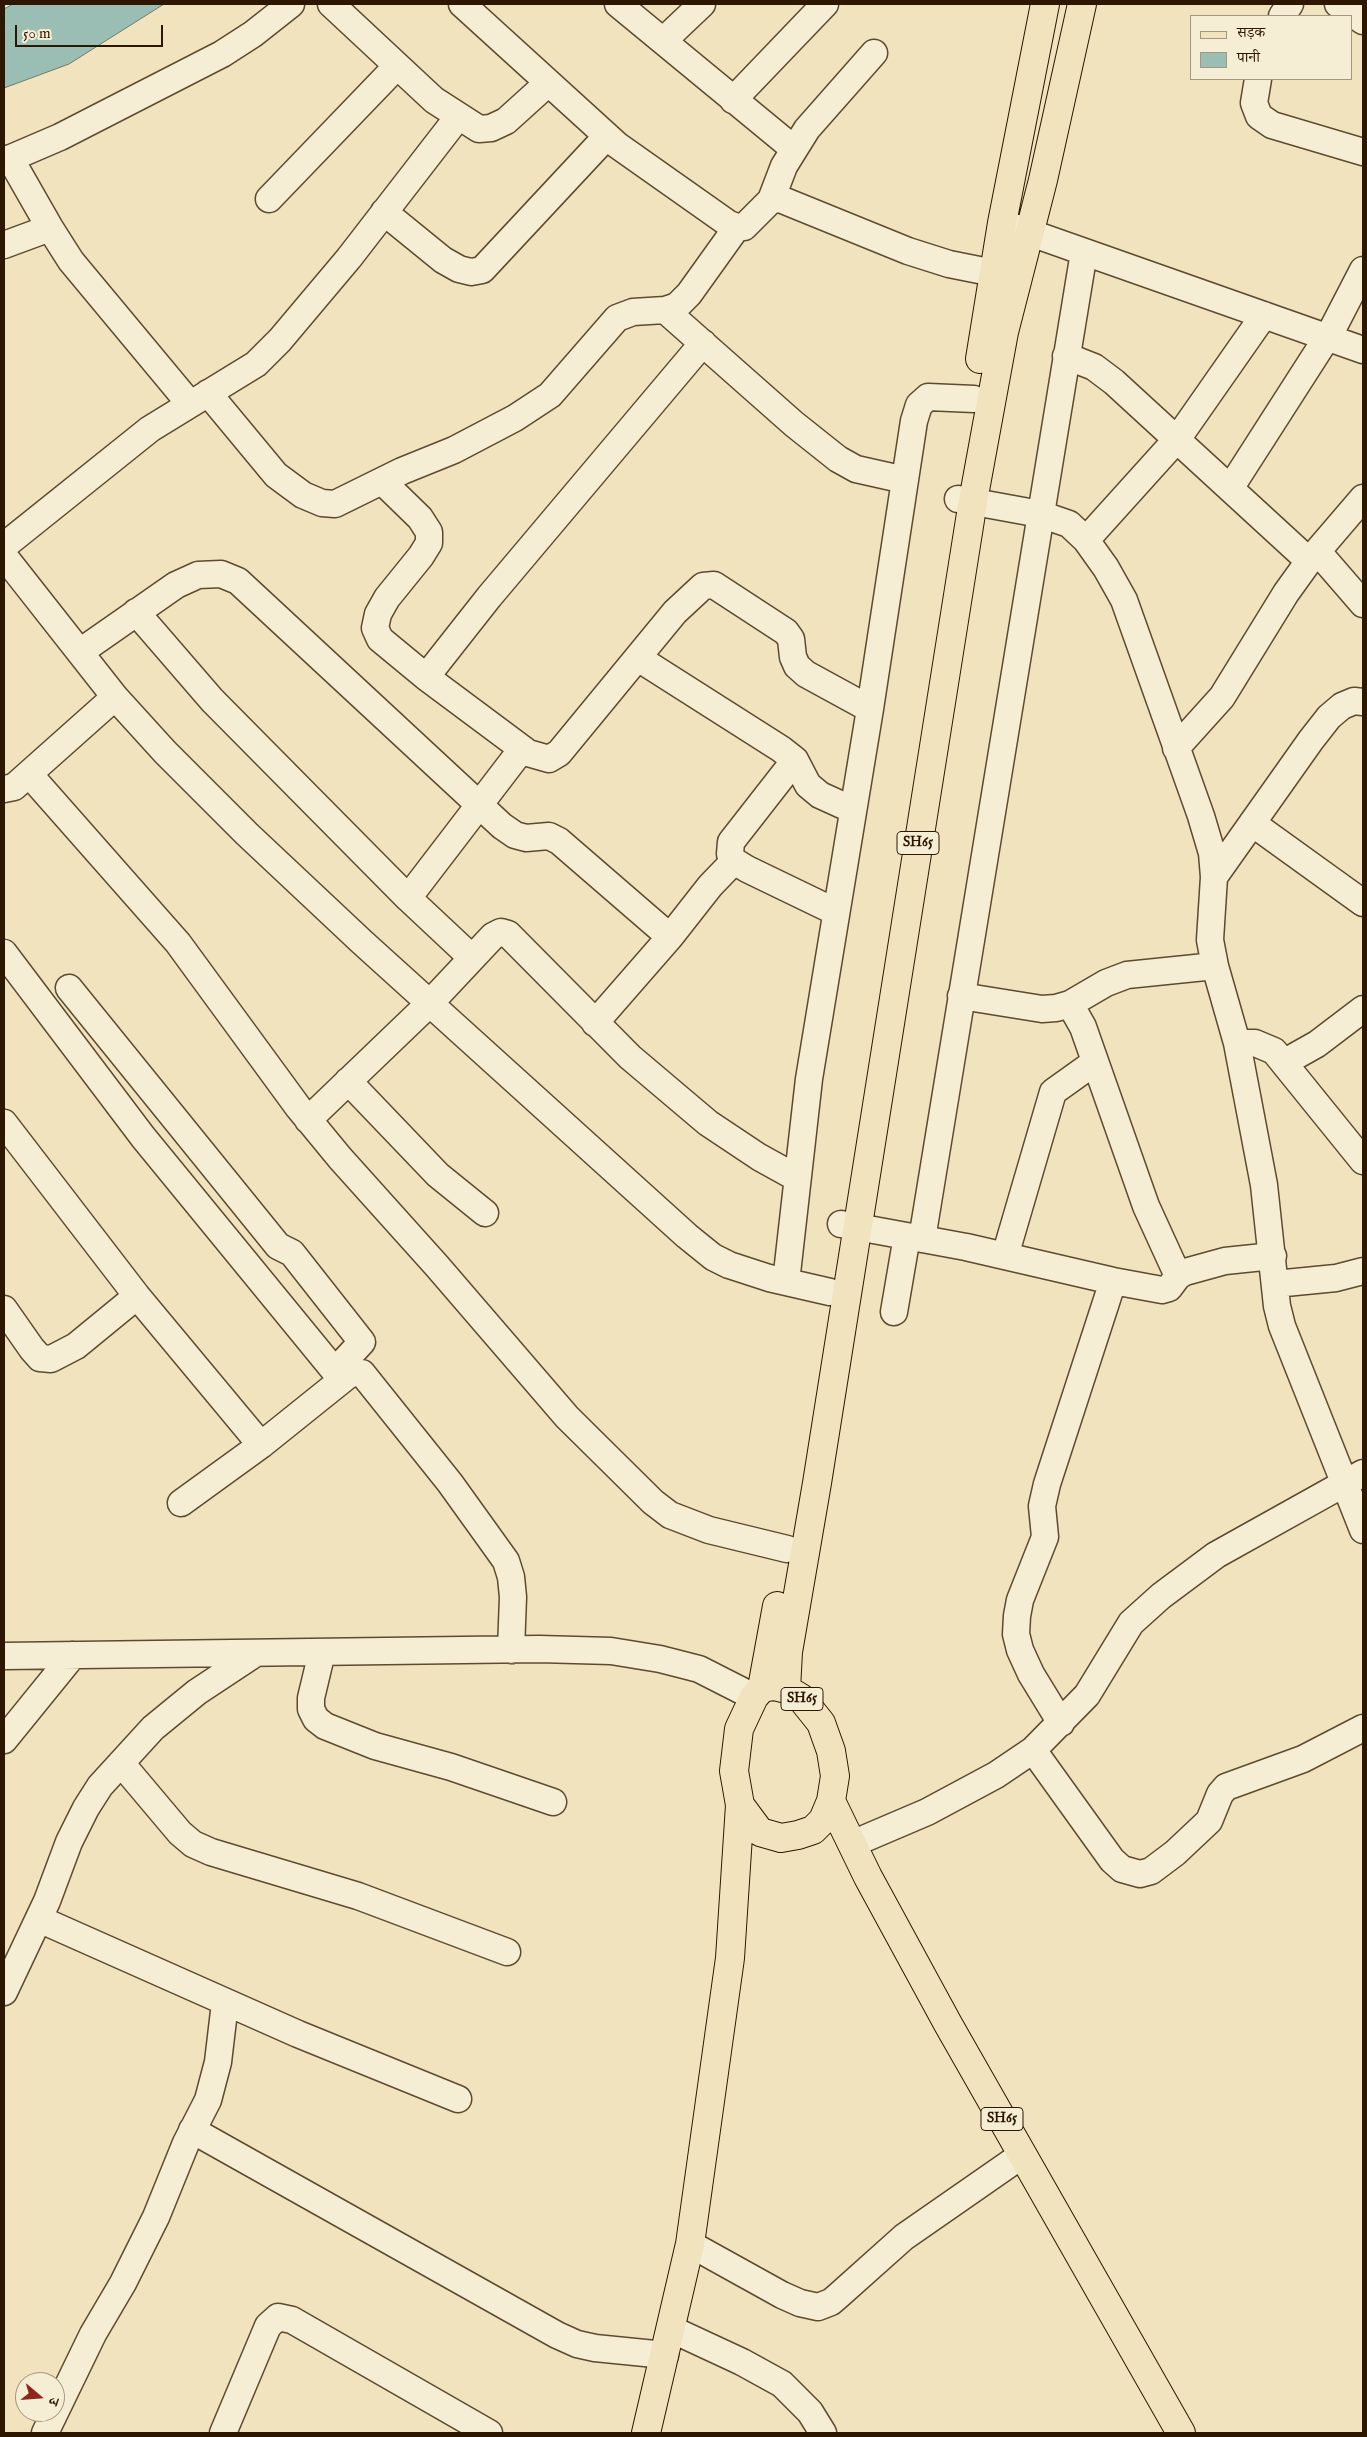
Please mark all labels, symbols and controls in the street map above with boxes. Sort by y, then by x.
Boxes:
scale bar [18,15,165,47]
legend [1190,15,1352,80]
text: सड़क [1237,23,1265,42]
text: 50 m [23,24,51,43]
text: पानी [1237,48,1260,67]
road number: SH65 [897,831,939,854]
road number: SH65 [781,1688,823,1710]
road number: SH65 [981,2108,1023,2130]
north arrow [15,2372,65,2422]
text: उ [44,2395,63,2407]

